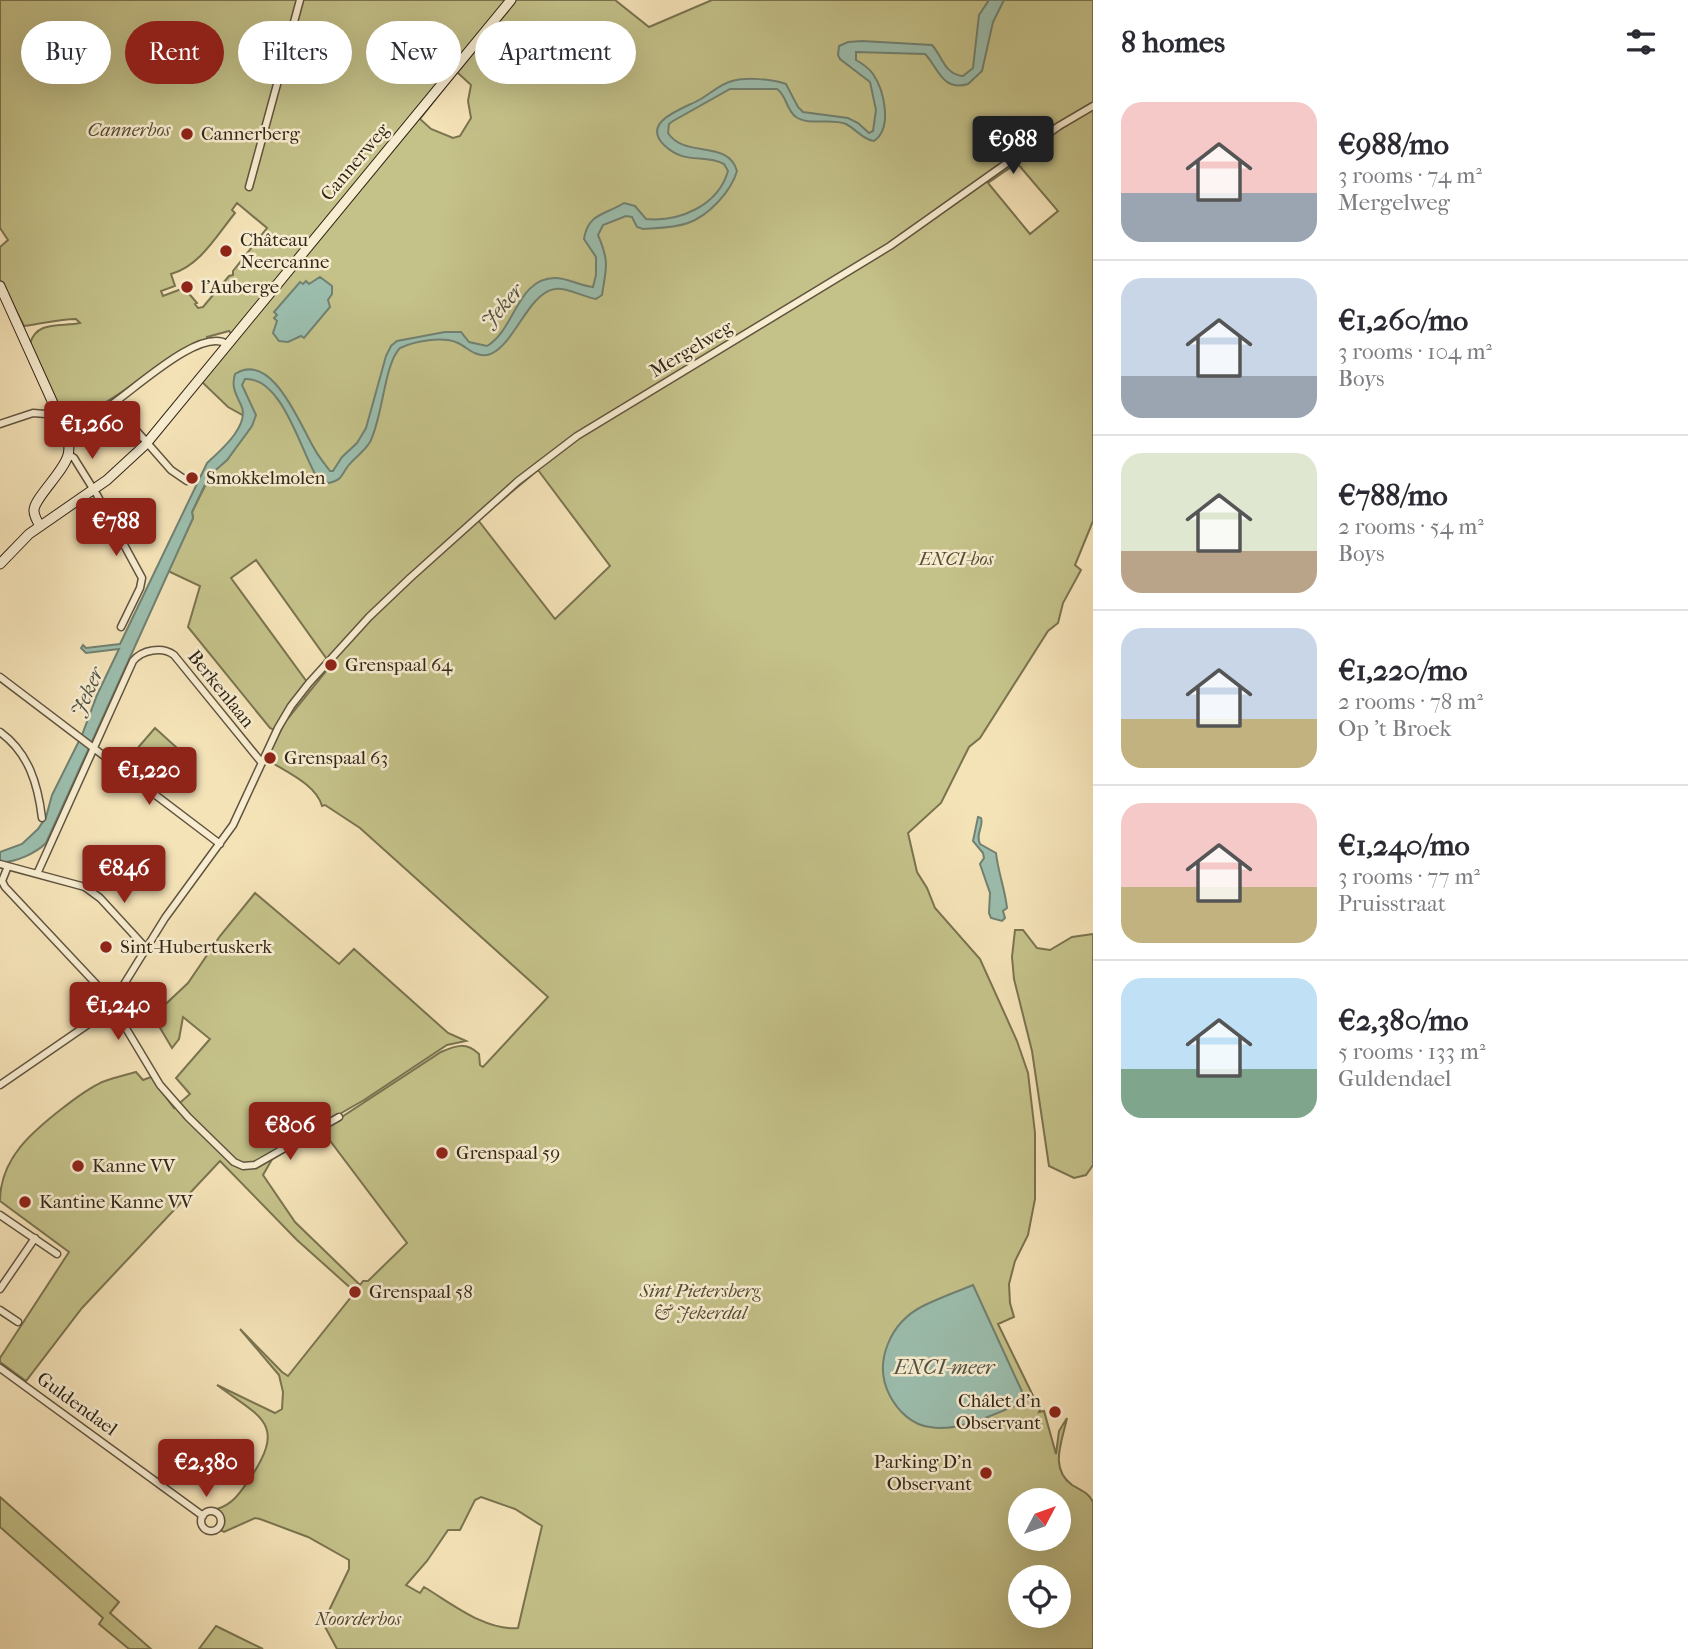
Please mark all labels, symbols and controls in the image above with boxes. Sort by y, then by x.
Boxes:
chip: Buy [21,21,111,84]
chip: Rent [125,21,224,84]
chip: Filters [238,21,352,84]
chip: New [366,21,461,84]
chip: Apartment [475,21,636,84]
icon: filters [1622,23,1660,61]
text: 8 homes [1121,25,1225,60]
pin: €988 [972,116,1054,176]
street label: Cannerweg [316,118,394,205]
park label: Cannerbos [88,119,172,141]
place label: Cannerberg [201,123,300,145]
text: €988 [989,125,1037,152]
marker: Cannerberg [179,126,195,142]
text: €988/mo [1338,127,1449,162]
icon: home [1177,130,1261,214]
text: 3 rooms · 74 m² [1338,162,1482,189]
text: Mergelweg [1338,189,1450,216]
place label: Château Neercanne [240,229,329,273]
marker: Château Neercanne [218,243,234,259]
place label: l'Auberge [200,276,279,298]
water label: Jeker [476,277,529,333]
marker: l'Auberge [179,279,195,295]
text: €1,260/mo [1338,303,1468,338]
icon: home [1177,306,1261,390]
street label: Mergelweg [646,315,737,382]
text: 3 rooms · 104 m² [1338,338,1492,365]
text: Boys [1338,365,1385,392]
pin: €1,260 [35,402,149,461]
text: €1,260 [60,410,124,437]
place label: Smokkelmolen [206,467,326,489]
marker: Smokkelmolen [184,470,200,486]
text: €788/mo [1338,478,1448,513]
icon: home [1177,481,1261,565]
pin: €788 [75,498,157,558]
text: €788 [92,507,140,534]
text: 2 rooms · 54 m² [1338,513,1484,540]
text: Boys [1338,540,1385,567]
park label: ENCI-bos [918,548,995,570]
street label: Berkenlaan [183,646,259,732]
text: €1,220/mo [1338,653,1468,688]
place label: Grenspaal 64 [345,654,453,676]
icon: home [1177,656,1261,740]
marker: Grenspaal 64 [323,657,339,673]
water label: Jeker [66,662,109,721]
text: 2 rooms · 78 m² [1338,688,1483,715]
text: Op 't Broek [1338,715,1451,742]
place label: Grenspaal 63 [284,747,388,769]
pin: €1,220 [92,748,206,807]
marker: Grenspaal 63 [262,750,278,766]
text: €1,220 [118,756,180,783]
text: €1,240/mo [1338,828,1470,863]
icon: home [1177,831,1261,915]
pin: €846 [83,846,165,905]
text: €846 [98,854,150,881]
text: 3 rooms · 77 m² [1338,863,1480,890]
text: Pruisstraat [1338,890,1446,917]
place label: Sint-Hubertuskerk [120,936,272,958]
marker: Sint-Hubertuskerk [98,939,114,955]
pin: €1,240 [61,982,175,1042]
text: €1,240 [86,991,150,1018]
text: €2,380/mo [1338,1003,1469,1038]
icon: home [1177,1006,1261,1090]
text: 5 rooms · 133 m² [1338,1038,1485,1065]
text: Guldendael [1338,1065,1451,1092]
pin: €806 [249,1102,331,1162]
text: €806 [265,1111,315,1138]
place label: Grenspaal 59 [456,1142,560,1164]
marker: Grenspaal 59 [434,1145,450,1161]
place label: Kanne VV [92,1155,176,1177]
marker: Kanne VV [70,1158,86,1174]
place label: Kantine Kanne VV [39,1191,193,1213]
marker: Kantine Kanne VV [17,1194,33,1210]
park label: Sint Pietersberg & Jekerdal [639,1280,761,1324]
place label: Grenspaal 58 [369,1281,473,1303]
marker: Grenspaal 58 [347,1284,363,1300]
water label: ENCI-meer [892,1355,996,1379]
street label: Guldendael [33,1368,121,1440]
place label: Châlet d'n Observant [956,1390,1041,1434]
marker: Châlet d'n Observant [1047,1404,1063,1420]
pin: €2,380 [149,1440,263,1499]
text: €2,380 [174,1448,238,1475]
place label: Parking D'n Observant [874,1451,972,1495]
marker: Parking D'n Observant [978,1465,994,1481]
north arrow [1008,1488,1071,1550]
map controls [1008,1488,1071,1628]
button: locate [1008,1565,1071,1628]
park label: Noorderbos [314,1608,402,1630]

